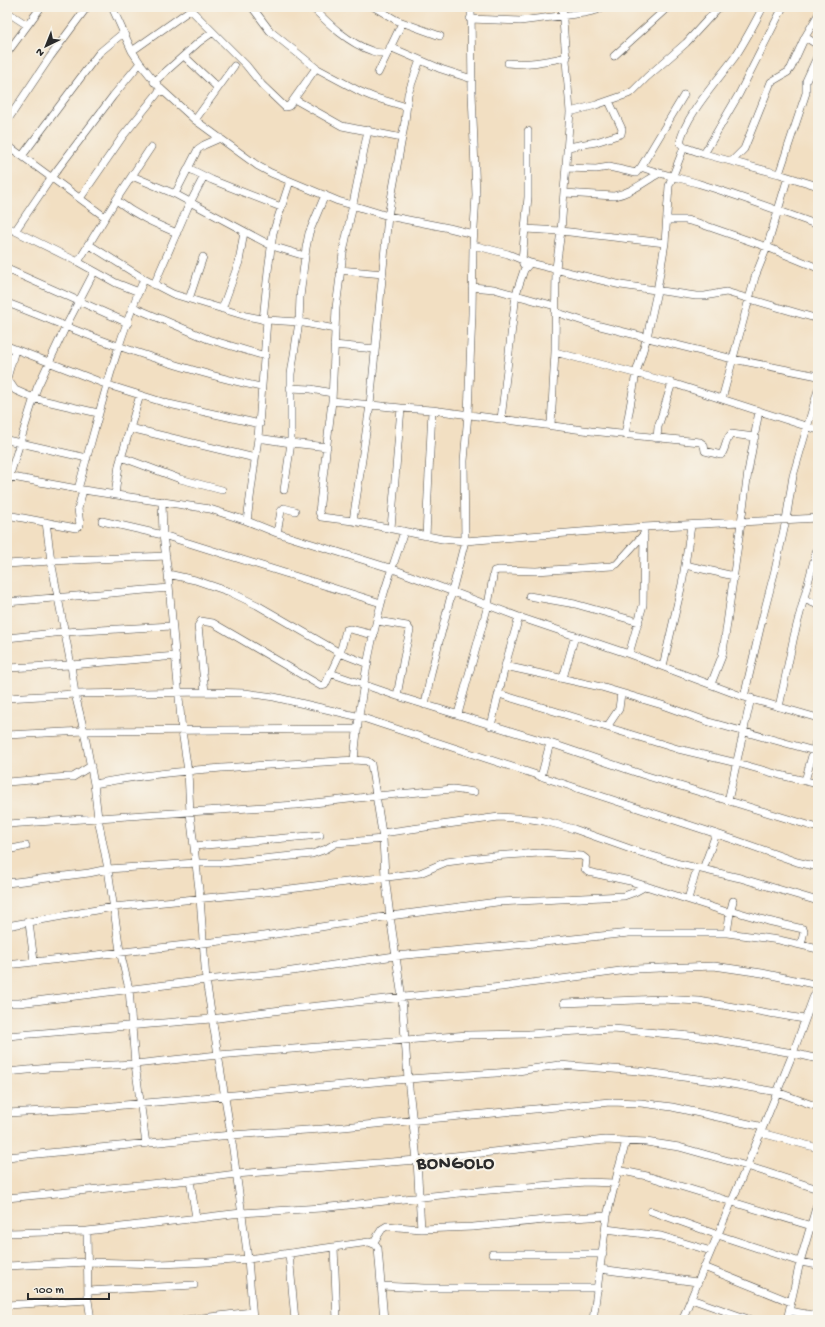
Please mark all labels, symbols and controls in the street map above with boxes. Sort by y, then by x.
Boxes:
north arrow [26,26,66,66]
text: N [34,45,47,59]
district label: BONGOLO [416,1154,495,1175]
scale bar [28,1275,109,1301]
text: 100 m [33,1284,64,1298]

